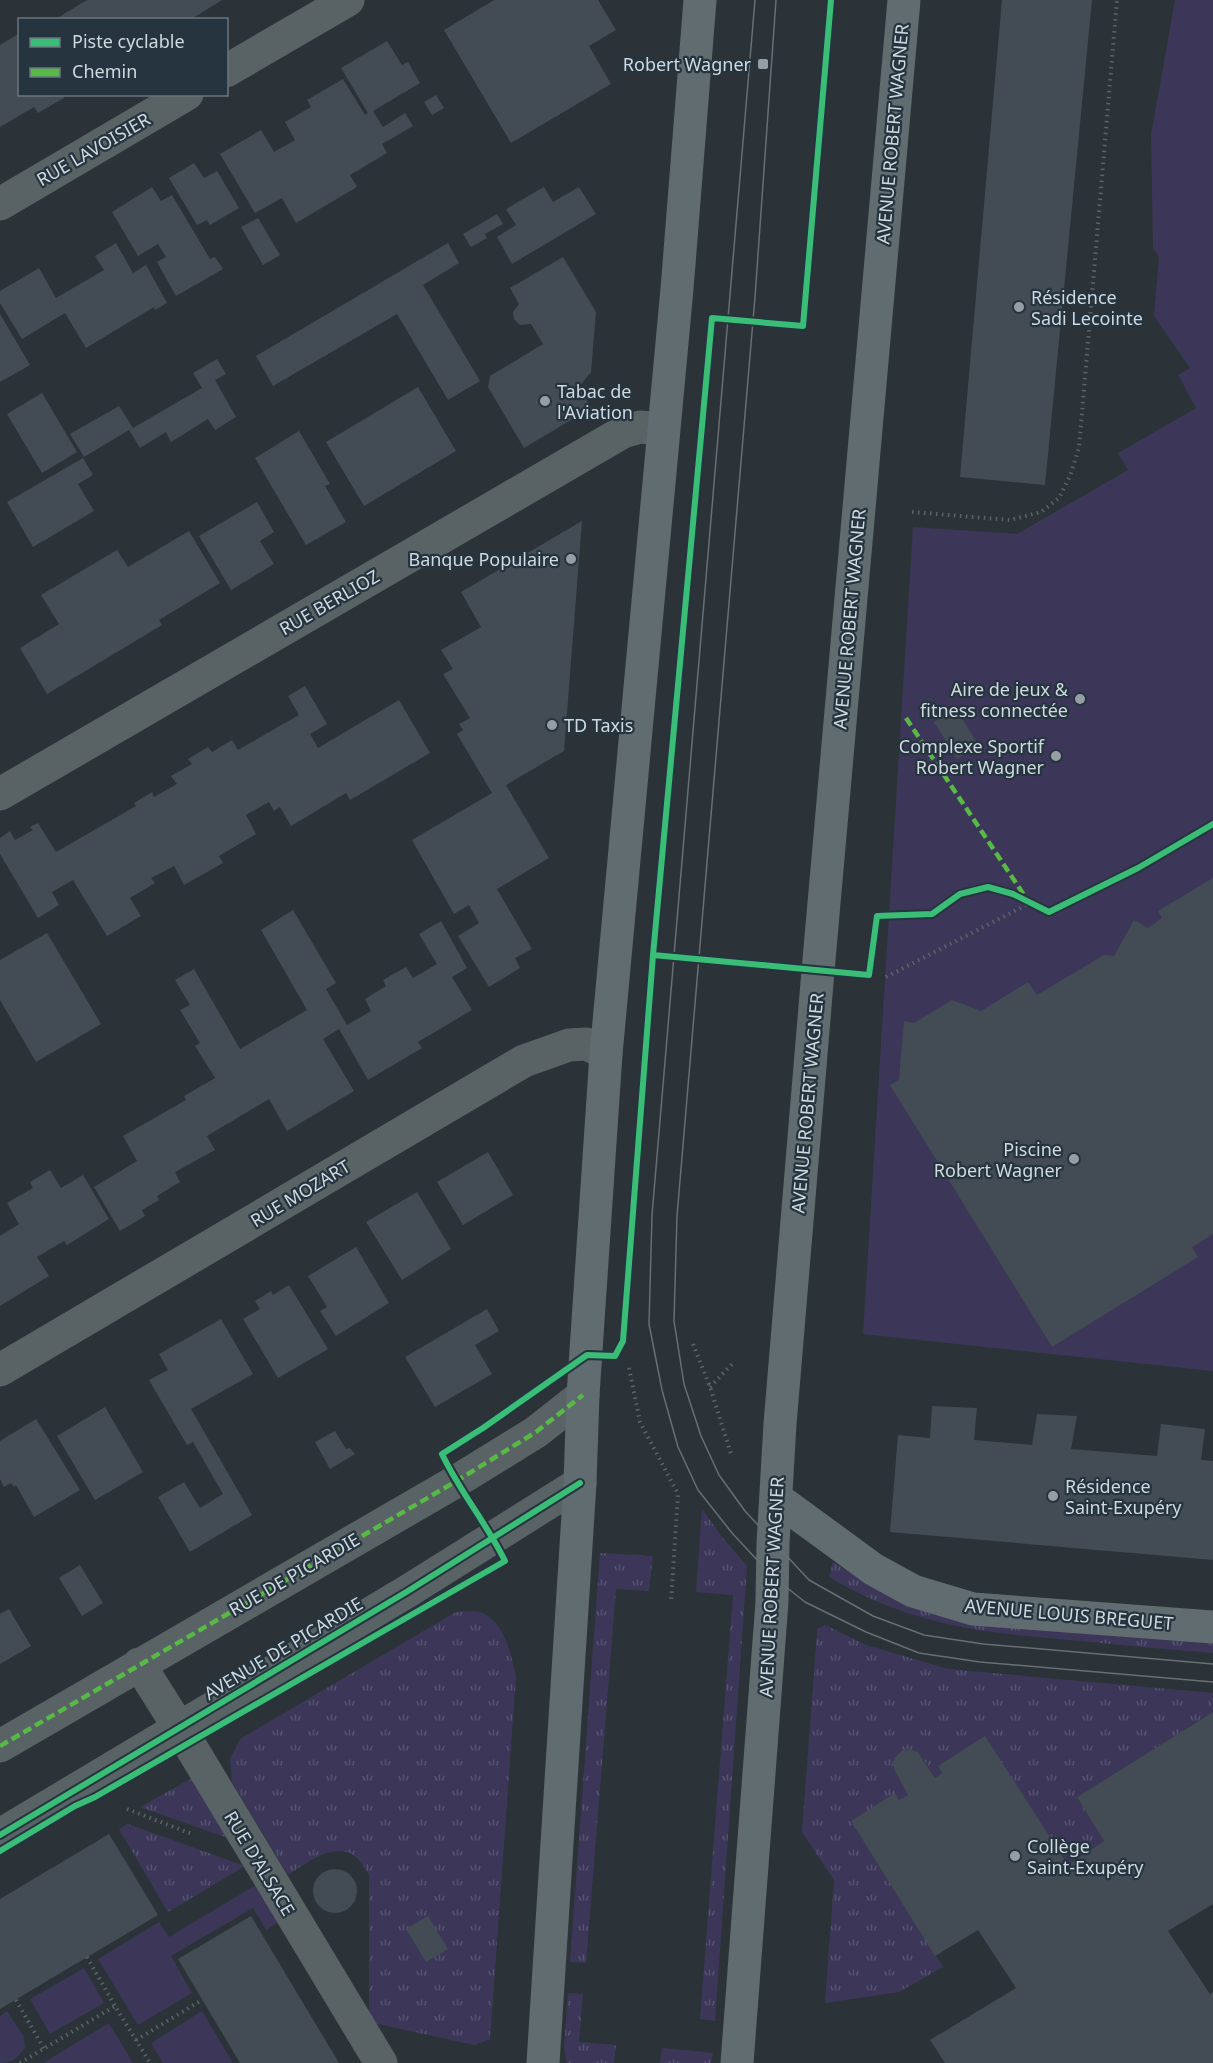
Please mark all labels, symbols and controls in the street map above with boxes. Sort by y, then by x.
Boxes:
legend [18,18,228,96]
street label: AVENUE ROBERT WAGNER [870,23,914,245]
text: Piste cyclable [72,29,185,53]
place label: Robert Wagner [623,52,752,76]
marker: Robert Wagner [756,57,770,71]
text: Chemin [72,59,137,83]
street label: RUE LAVOISIER [32,107,154,191]
place label: Résidence Sadi Lecointe [1031,285,1143,330]
marker: Résidence Sadi Lecointe [1012,300,1026,314]
place label: Tabac de l'Aviation [557,379,633,424]
marker: Tabac de l'Aviation [538,394,552,408]
street label: AVENUE ROBERT WAGNER [827,508,871,730]
place label: Banque Populaire [408,547,559,571]
marker: Banque Populaire [564,552,578,566]
street label: RUE BERLIOZ [275,564,383,640]
place label: Aire de jeux & fitness connectée [920,677,1069,722]
marker: Aire de jeux & fitness connectée [1073,692,1087,706]
place label: TD Taxis [564,713,633,737]
marker: TD Taxis [545,718,559,732]
place label: Complexe Sportif Robert Wagner [899,734,1045,779]
marker: Complexe Sportif Robert Wagner [1049,749,1063,763]
street label: AVENUE ROBERT WAGNER [785,992,829,1214]
place label: Piscine Robert Wagner [934,1137,1063,1182]
marker: Piscine Robert Wagner [1067,1152,1081,1166]
street label: RUE MOZART [246,1154,354,1232]
place label: Résidence Saint-Exupéry [1065,1474,1182,1519]
street label: AVENUE ROBERT WAGNER [753,1476,789,1698]
marker: Résidence Saint-Exupéry [1046,1489,1060,1503]
street label: RUE DE PICARDIE [224,1527,364,1621]
street label: AVENUE DE PICARDIE [199,1591,367,1705]
street label: AVENUE LOUIS BREGUET [964,1593,1174,1635]
street label: RUE D'ALSACE [219,1806,301,1920]
place label: Collège Saint-Exupéry [1027,1834,1144,1879]
marker: Collège Saint-Exupéry [1008,1849,1022,1863]

